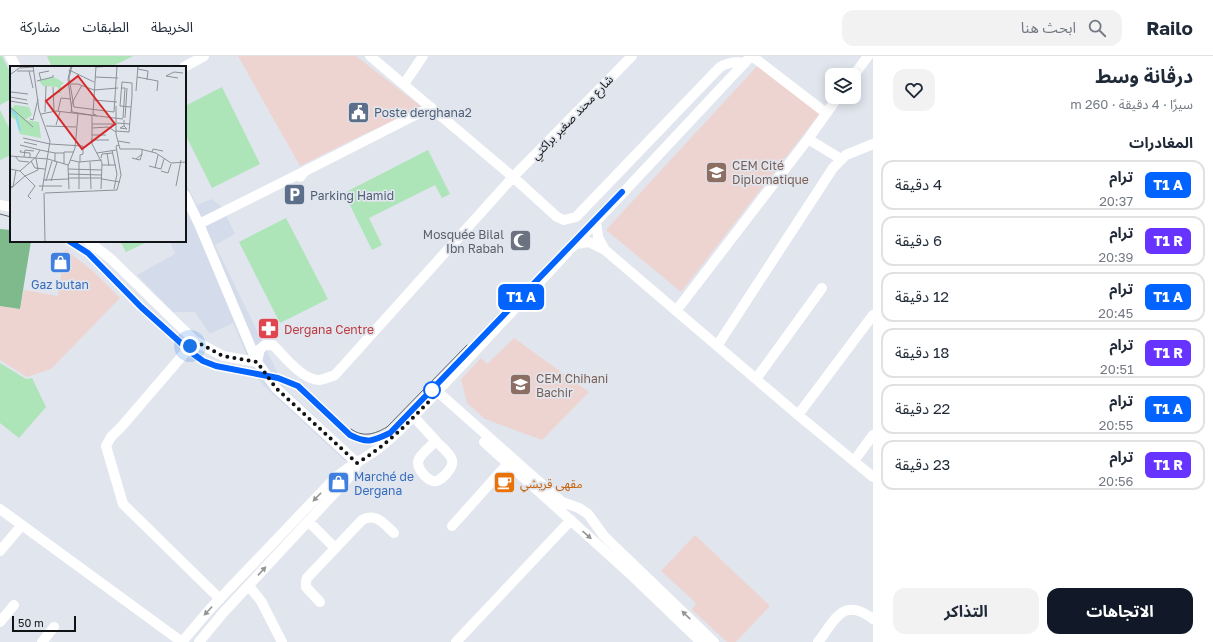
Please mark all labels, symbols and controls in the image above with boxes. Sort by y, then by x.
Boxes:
search box [842,10,1122,46]
text: Railo [1146,16,1193,39]
icon: search [1086,17,1108,39]
text: مشاركة [20,18,60,35]
text: الطبقات [82,18,129,35]
text: الخريطة [151,18,193,35]
text: ابحث هنا [1021,18,1076,36]
text: درڨانة وسط [1095,64,1193,87]
inset map [10,66,186,242]
map controls [825,68,861,104]
button: layers [825,68,861,104]
button: heart [893,69,935,111]
street label: شارع محند صغير براكتي [528,72,618,164]
text: سيرًا · 4 دقيقة · 260 m [1070,96,1193,112]
public building icon: Poste derghana2 [345,99,371,125]
place label: Poste derghana2 [374,105,472,120]
text: المغادرات [1129,133,1193,151]
place label: CEM Cité Diplomatique [732,158,809,187]
school or university icon: CEM Cité Diplomatique [704,159,730,185]
text: ترام [1109,167,1133,185]
text: 4 دقيقة [895,175,942,193]
text: T1 A [1153,176,1183,193]
parking icon: Parking Hamid [281,182,307,208]
place label: Parking Hamid [310,188,394,203]
text: 20:37 [1099,193,1133,209]
text: ترام [1109,223,1133,241]
place label: Mosquée Bilal Ibn Rabah [423,227,504,256]
mosque icon: Mosquée Bilal Ibn Rabah [507,228,533,254]
text: 6 دقيقة [895,231,942,249]
text: T1 R [1153,232,1183,249]
text: 20:39 [1098,249,1133,265]
shop icon: Gaz butan [47,250,73,276]
place label: Gaz butan [31,277,89,292]
text: ترام [1109,279,1133,297]
line badge: T1 A [493,284,549,310]
text: 12 دقيقة [895,287,949,305]
text: T1 A [506,288,536,305]
text: T1 A [1153,288,1183,305]
text: 20:45 [1098,305,1133,321]
pharmacy icon: Dergana Centre [256,316,282,342]
place label: Dergana Centre [284,322,374,337]
text: ترام [1109,335,1133,353]
your location [180,336,200,356]
text: 18 دقيقة [895,343,949,361]
text: T1 R [1153,344,1183,361]
text: 20:51 [1100,361,1133,377]
place label: CEM Chihani Bachir [536,371,608,400]
school or university icon: CEM Chihani Bachir [508,372,534,398]
unlabelled marker [423,381,441,399]
text: ترام [1109,391,1133,409]
text: 22 دقيقة [895,399,950,417]
text: T1 A [1153,400,1183,417]
text: 20:55 [1099,417,1133,433]
text: ترام [1109,447,1133,465]
text: 23 دقيقة [895,455,950,473]
text: T1 R [1153,456,1183,473]
place label: Marché de Dergana [354,469,414,498]
shop icon: Marché de Dergana [325,470,351,496]
cafe icon: مقهى قريشي [492,470,518,496]
text: 20:56 [1099,473,1133,489]
place label: مقهى قريشي [520,476,583,493]
one-way arrow [313,493,322,502]
one-way arrow [582,530,592,539]
one-way arrow [257,566,267,576]
button: التذاكر [893,588,1039,634]
button: الاتجاهات [1047,588,1193,634]
one-way arrow [203,606,212,617]
one-way arrow [681,610,691,620]
scale bar [12,614,76,633]
text: 50 m [18,616,44,629]

